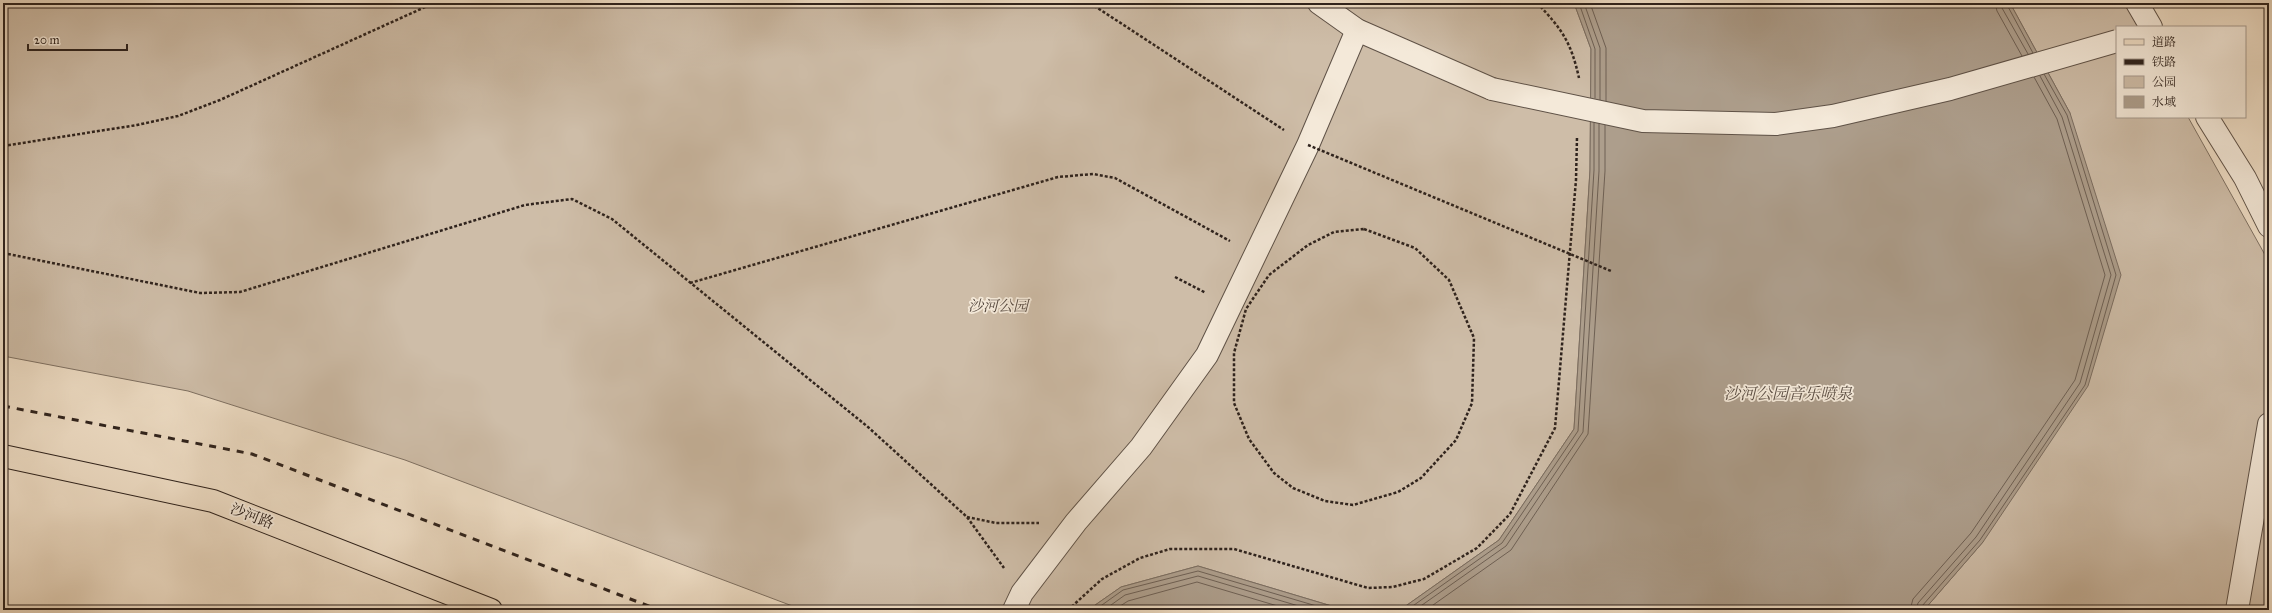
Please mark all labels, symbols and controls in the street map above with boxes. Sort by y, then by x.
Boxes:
scale bar [28,26,127,52]
legend [2116,26,2246,118]
text: 20 m [34,33,60,47]
text: 道路 [2152,35,2176,49]
text: 铁路 [2152,55,2176,69]
text: 公园 [2152,75,2176,89]
text: 水域 [2152,95,2176,109]
park label: 沙河公园 [968,297,1030,315]
water label: 沙河公园音乐喷泉 [1724,384,1853,403]
street label: 沙河路 [228,500,276,532]

